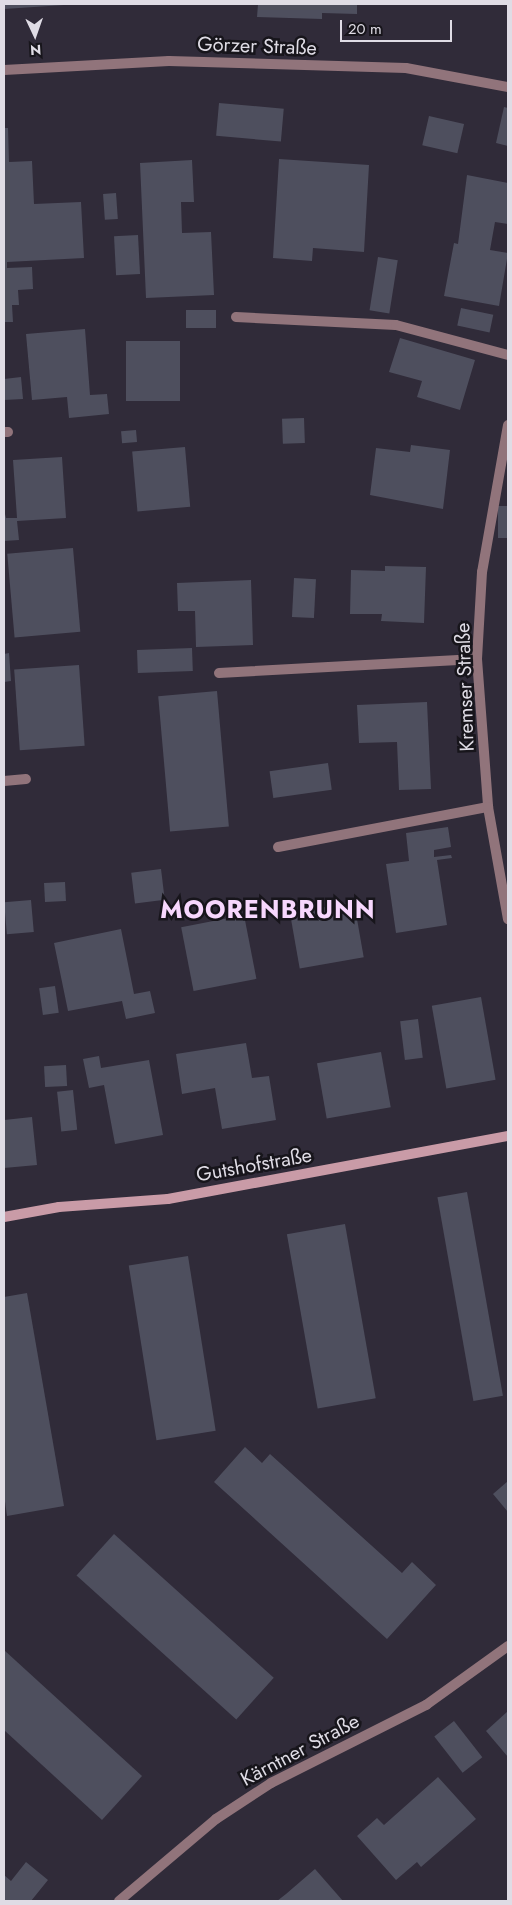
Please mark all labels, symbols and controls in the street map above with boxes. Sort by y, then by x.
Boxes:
north arrow [10,10,60,60]
scale bar [342,10,454,42]
text: 20 m [348,18,382,40]
street label: Görzer Straße [197,32,317,60]
text: N [30,40,42,60]
street label: Kremser Straße [451,622,479,752]
district label: MOORENBRUNN [159,894,377,924]
street label: Gutshofstraße [194,1143,314,1187]
street label: Kärntner Straße [237,1709,363,1791]

